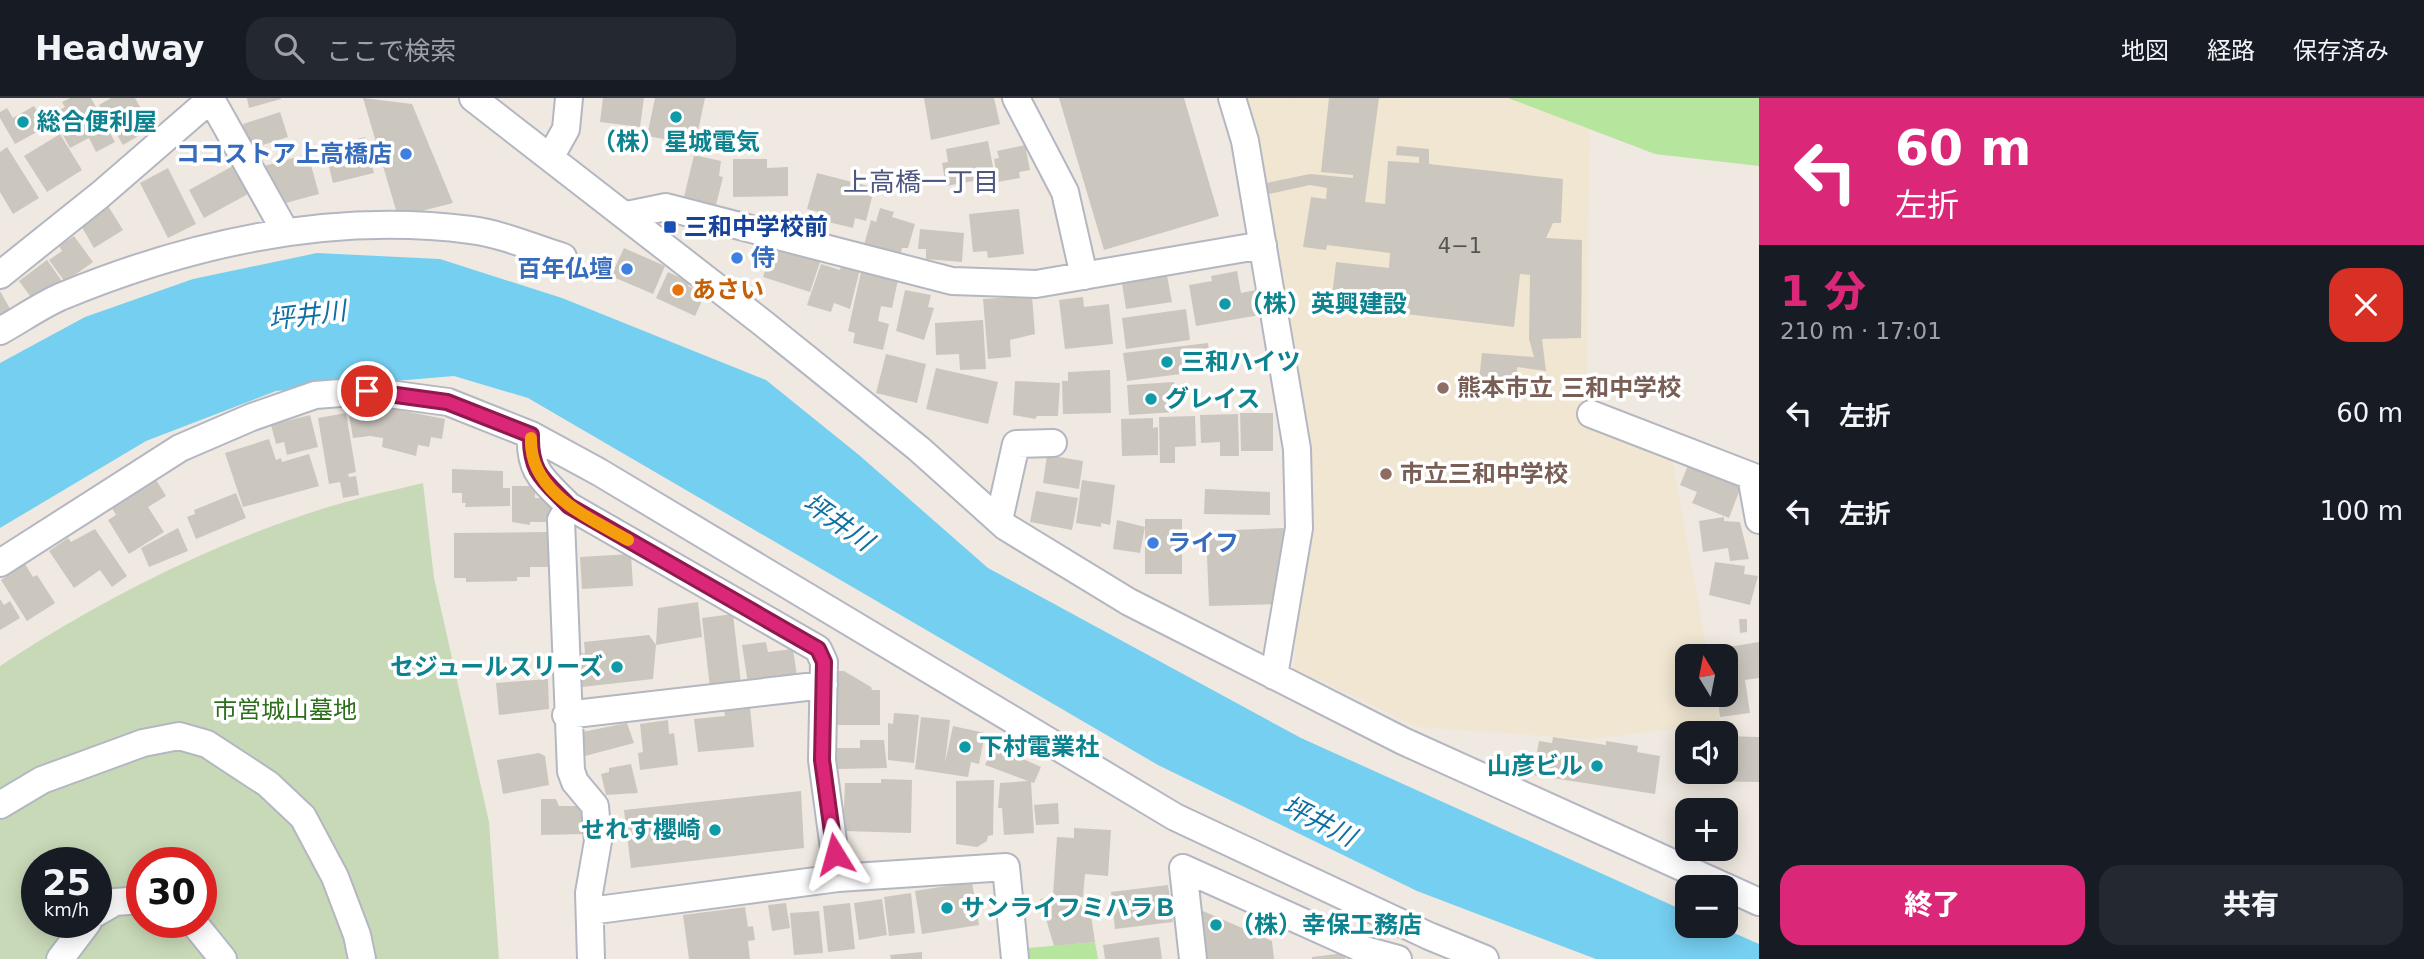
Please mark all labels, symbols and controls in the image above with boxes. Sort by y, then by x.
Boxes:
search box [246,17,736,80]
text: Headway [35,29,204,68]
icon: search [270,29,308,67]
text: ここで検索 [326,36,456,66]
text: 地図 [2121,37,2169,65]
text: 経路 [2207,37,2255,65]
text: 保存済み [2293,37,2389,65]
place label: 総合便利屋 [37,108,157,136]
marker: （株）星城電気 [668,109,684,125]
marker: 総合便利屋 [15,114,31,130]
text: 60 m [1895,120,2031,177]
icon: left [1780,126,1871,217]
place label: （株）星城電気 [592,128,760,156]
place label: ココストア上高橋店 [176,140,392,168]
marker: ココストア上高橋店 [398,146,414,162]
district label: 上高橋一丁目 [843,167,999,197]
text: 左折 [1895,186,1959,224]
place label: 三和中学校前 [684,213,828,241]
marker: 三和中学校前 [662,219,678,235]
house number: 4−1 [1438,234,1482,258]
place label: 侍 [751,244,775,272]
marker: 侍 [729,250,745,266]
place label: 百年仏壇 [517,255,613,283]
marker: 百年仏壇 [619,261,635,277]
text: 1 分 [1780,267,1866,316]
button: close [2329,268,2403,342]
place label: あさい [692,276,764,304]
marker: あさい [670,282,686,298]
place label: （株）英興建設 [1239,290,1407,318]
water label: 坪井川 [266,295,351,335]
marker: （株）英興建設 [1217,296,1233,312]
text: 210 m · 17:01 [1780,318,1942,344]
place label: 三和ハイツ [1181,348,1301,376]
marker: 三和ハイツ [1159,354,1175,370]
pin [337,361,397,421]
icon: arrive [348,372,386,410]
place label: 熊本市立 三和中学校 [1457,374,1681,402]
marker: 熊本市立 三和中学校 [1435,380,1451,396]
place label: グレイス [1165,385,1260,413]
marker: グレイス [1143,391,1159,407]
icon: left [1780,394,1818,432]
text: 60 m [2336,398,2403,428]
text: 左折 [1839,401,1891,431]
place label: 市立三和中学校 [1400,460,1568,488]
marker: 市立三和中学校 [1378,466,1394,482]
water label: 坪井川 [797,487,881,558]
icon: left [1780,492,1818,530]
text: 100 m [2320,496,2403,526]
text: 左折 [1839,499,1891,529]
place label: ライフ [1167,529,1239,557]
marker: ライフ [1145,535,1161,551]
north arrow [1675,644,1738,707]
map controls [1675,644,1738,938]
place label: セジュールスリーズ [390,653,603,681]
marker: セジュールスリーズ [609,659,625,675]
park label: 市営城山墓地 [213,696,357,724]
button: sound [1675,721,1738,784]
place label: 下村電業社 [979,733,1099,761]
marker: 下村電業社 [957,739,973,755]
place label: 山彦ビル [1487,752,1583,780]
marker: 山彦ビル [1589,758,1605,774]
water label: 坪井川 [1277,790,1363,853]
button: + [1675,798,1738,861]
place label: せれす櫻崎 [581,816,701,844]
position arrow [798,817,872,891]
marker: せれす櫻崎 [707,822,723,838]
speed limit sign: 30 [126,847,217,938]
text: 25 [42,863,91,903]
button: 終了 [1780,865,2085,945]
button: 共有 [2099,865,2403,945]
button: − [1675,875,1738,938]
place label: サンライフミハラＢ [961,894,1177,922]
text: km/h [44,899,89,920]
marker: サンライフミハラＢ [939,900,955,916]
place label: （株）幸保工務店 [1230,911,1422,939]
marker: （株）幸保工務店 [1208,917,1224,933]

